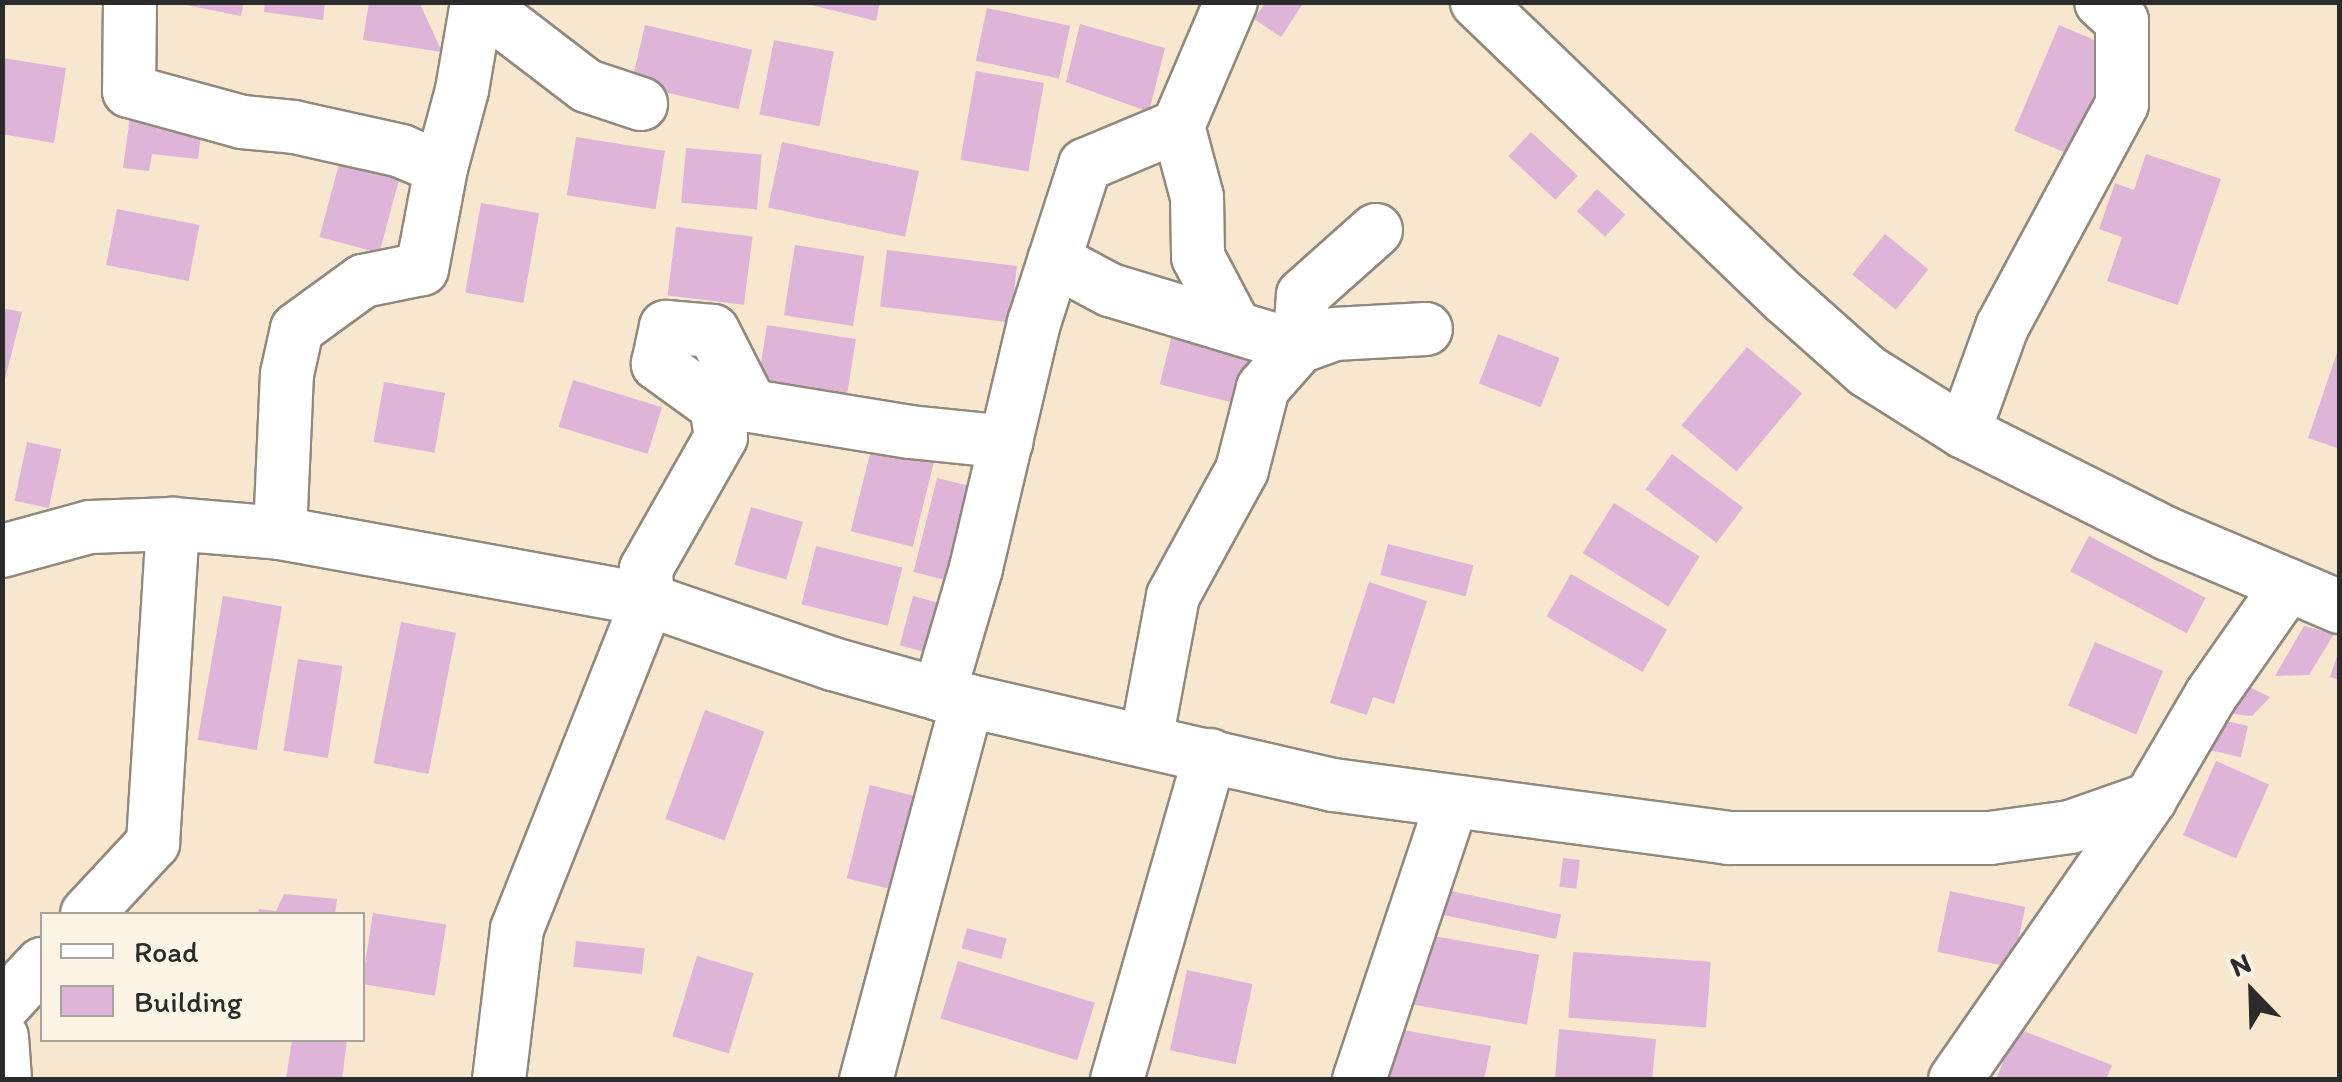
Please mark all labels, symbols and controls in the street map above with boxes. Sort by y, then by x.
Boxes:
legend [40,912,365,1042]
text: Road [134,933,199,970]
north arrow [2202,942,2302,1042]
text: N [2225,945,2256,984]
text: Building [134,983,242,1020]

